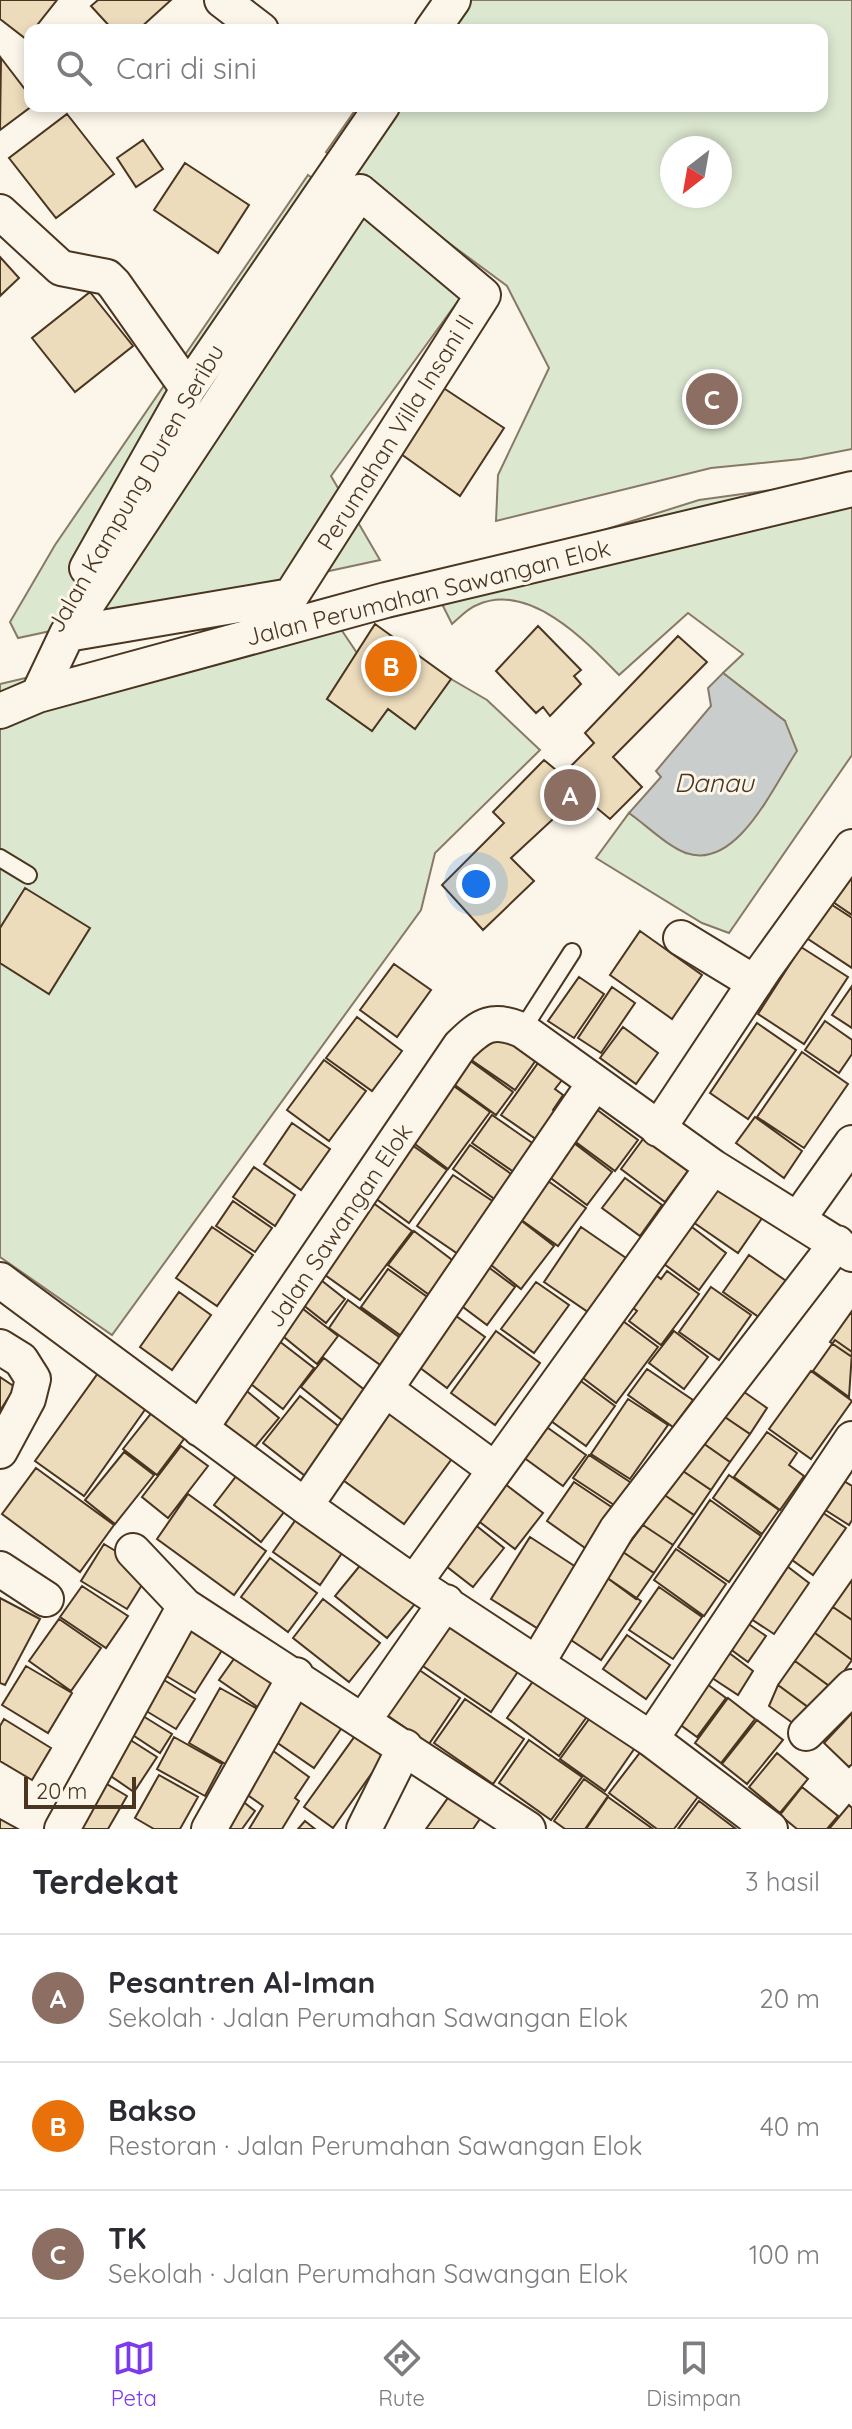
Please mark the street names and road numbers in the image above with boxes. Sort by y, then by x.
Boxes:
street label: Perumahan Villa Insani II [310,309,480,555]
street label: Jalan Kampung Duren Seribu [40,338,230,638]
street label: Jalan Perumahan Sawangan Elok [243,532,613,652]
street label: Jalan Sawangan Elok [260,1117,418,1333]

